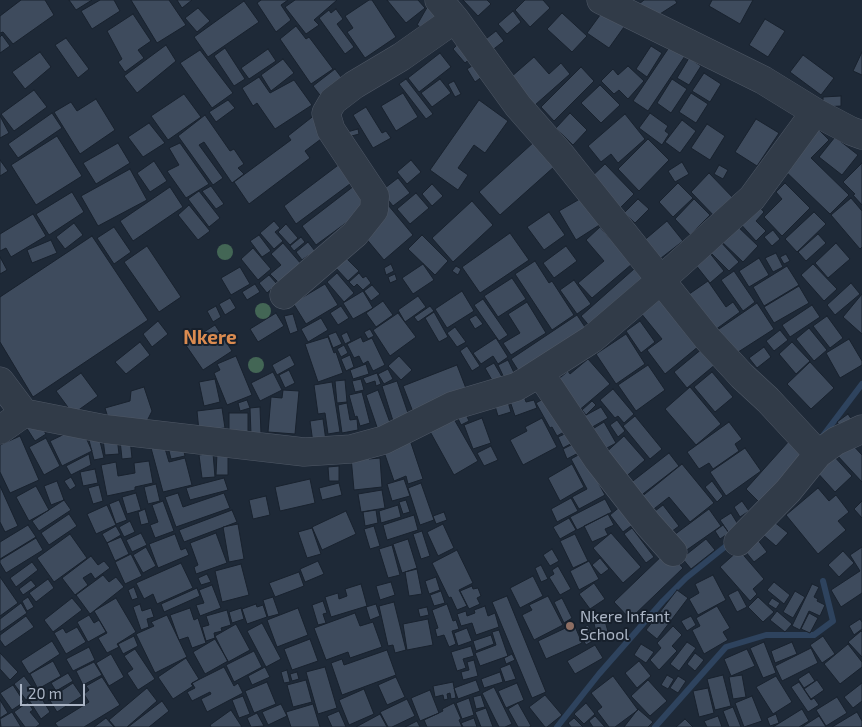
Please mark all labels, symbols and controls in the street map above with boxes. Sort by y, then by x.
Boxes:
district label: Nkere [183,327,237,349]
place label: Nkere Infant School [580,607,670,645]
marker: Nkere Infant School [564,620,576,632]
scale bar [22,674,88,706]
text: 20 m [28,684,62,702]

